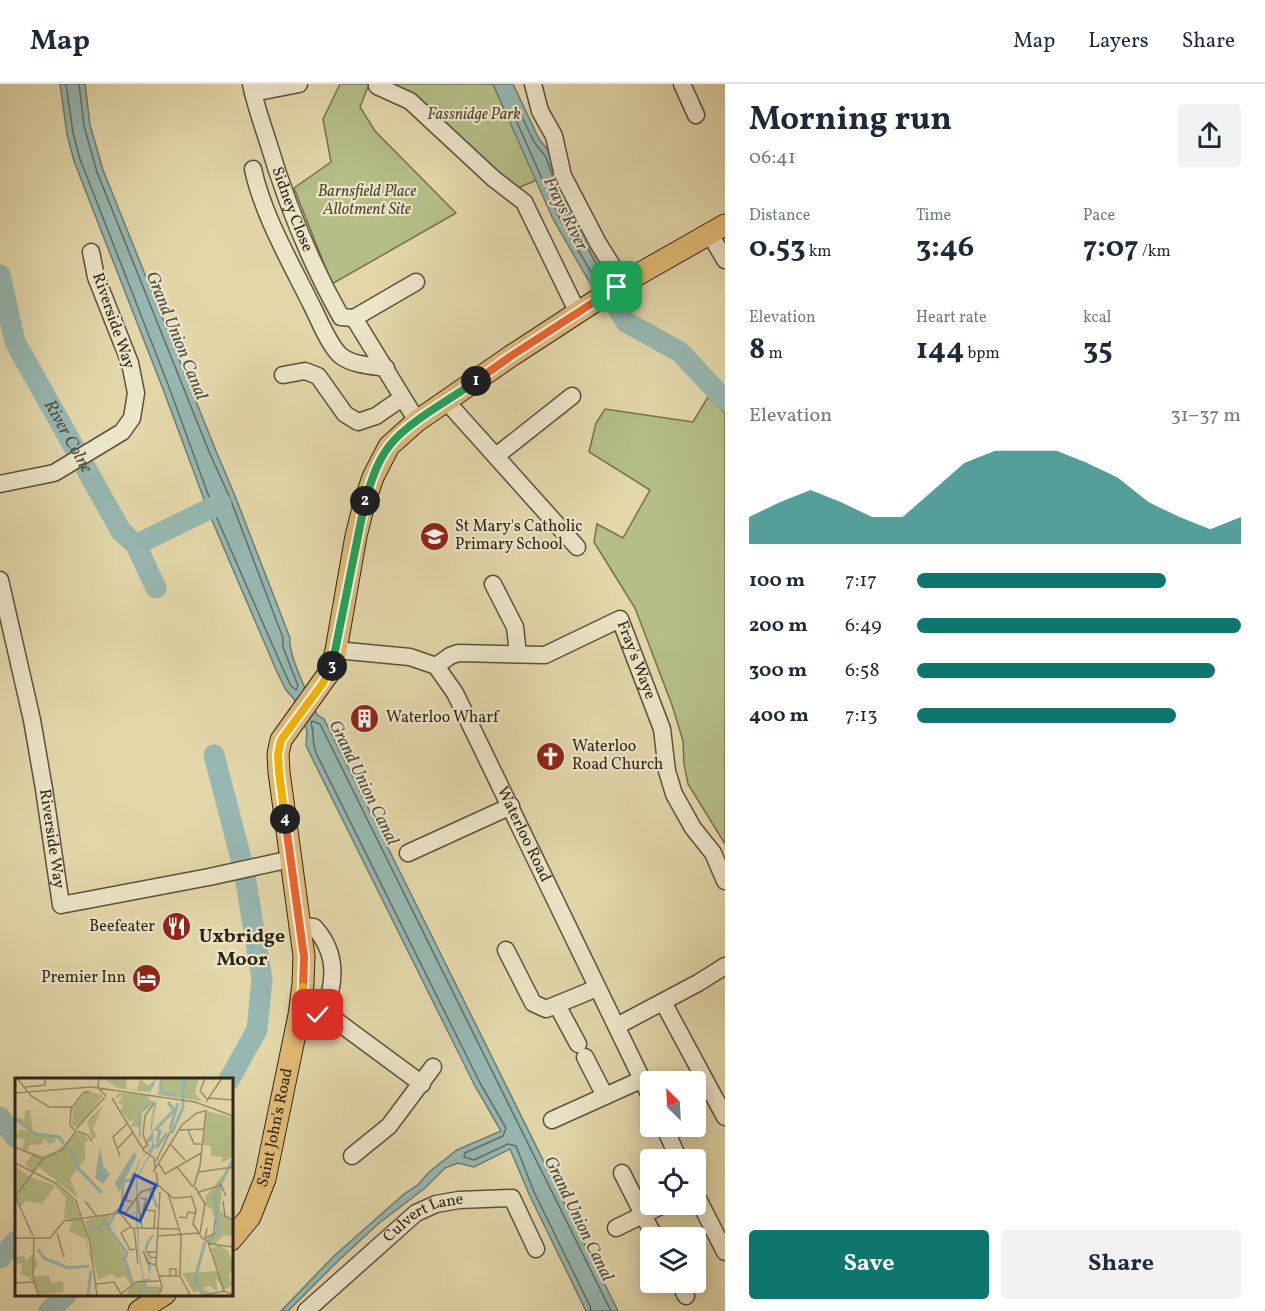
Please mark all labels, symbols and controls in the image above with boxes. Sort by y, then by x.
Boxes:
text: Map [30,22,90,61]
text: Map [1013,27,1055,56]
text: Layers [1088,27,1149,56]
text: Share [1182,27,1235,56]
text: Morning run [749,98,952,144]
park label: Fassnidge Park [427,104,521,126]
button: share [1178,104,1241,167]
text: 06:41 [749,144,796,172]
street label: Sidney Close [266,164,318,255]
water label: Frays River [536,173,594,255]
park label: Barnsfield Place Allotment Site [318,181,416,221]
text: Distance [749,205,810,227]
text: Time [916,205,951,227]
text: Pace [1083,205,1115,227]
text: 0.53 [749,227,805,269]
text: 3:46 [916,227,974,269]
text: 7:07 [1083,227,1139,269]
text: km [805,241,832,263]
text: /km [1139,241,1171,263]
pin [591,261,642,312]
water label: Grand Union Canal [139,268,213,405]
street label: Riverside Way [86,270,140,372]
icon: arrive [600,270,633,303]
text: Elevation [749,307,816,329]
text: Heart rate [916,307,987,329]
text: kcal [1083,307,1111,329]
text: 8 [749,329,765,371]
text: 144 [916,329,964,371]
text: 35 [1083,329,1113,371]
text: m [765,343,783,365]
text: bpm [964,343,1000,365]
pin: 1 [461,366,491,396]
text: 1 [473,370,479,392]
water label: River Colne [37,395,99,478]
text: Elevation [749,402,832,430]
text: 31–37 m [1171,402,1241,430]
pin: 2 [350,486,380,516]
text: 2 [361,490,369,512]
place label: St Mary's Catholic Primary School [455,516,583,556]
school or university icon: St Mary's Catholic Primary School [418,520,450,552]
text: 100 m [749,567,805,595]
text: 7:17 [845,567,877,595]
text: 200 m [749,612,807,640]
text: 6:49 [845,612,882,640]
street label: Fray's Waye [611,618,661,703]
pin: 3 [317,651,347,681]
text: 3 [328,655,336,677]
text: 300 m [749,657,807,685]
text: 6:58 [845,657,880,685]
building icon: Waterloo Wharf [349,702,381,734]
text: 400 m [749,702,809,730]
text: 7:13 [845,702,877,730]
place label: Waterloo Wharf [386,707,500,729]
water label: Grand Union Canal [322,716,404,850]
place label: Waterloo Road Church [572,736,663,776]
church icon: Waterloo Road Church [535,740,567,772]
street label: Waterloo Road [491,783,556,886]
street label: Riverside Way [33,787,70,890]
pin: 4 [270,804,300,834]
text: 4 [280,808,290,830]
restaurant icon: Beefeater [160,911,192,943]
place label: Beefeater [89,916,155,938]
district label: Uxbridge Moor [199,923,285,974]
hotel icon: Premier Inn [131,962,163,994]
place label: Premier Inn [41,967,126,989]
pin [292,989,343,1040]
icon: check [301,998,334,1031]
street label: Saint John's Road [252,1066,299,1191]
north arrow [640,1071,706,1137]
map controls [640,1071,706,1293]
inset map [15,1078,232,1296]
button: locate [640,1149,706,1215]
water label: Grand Union Canal [537,1152,619,1286]
street label: Culvert Lane [379,1189,464,1248]
button: layers [640,1227,706,1293]
button: Save [749,1230,989,1299]
button: Share [1001,1230,1241,1299]

